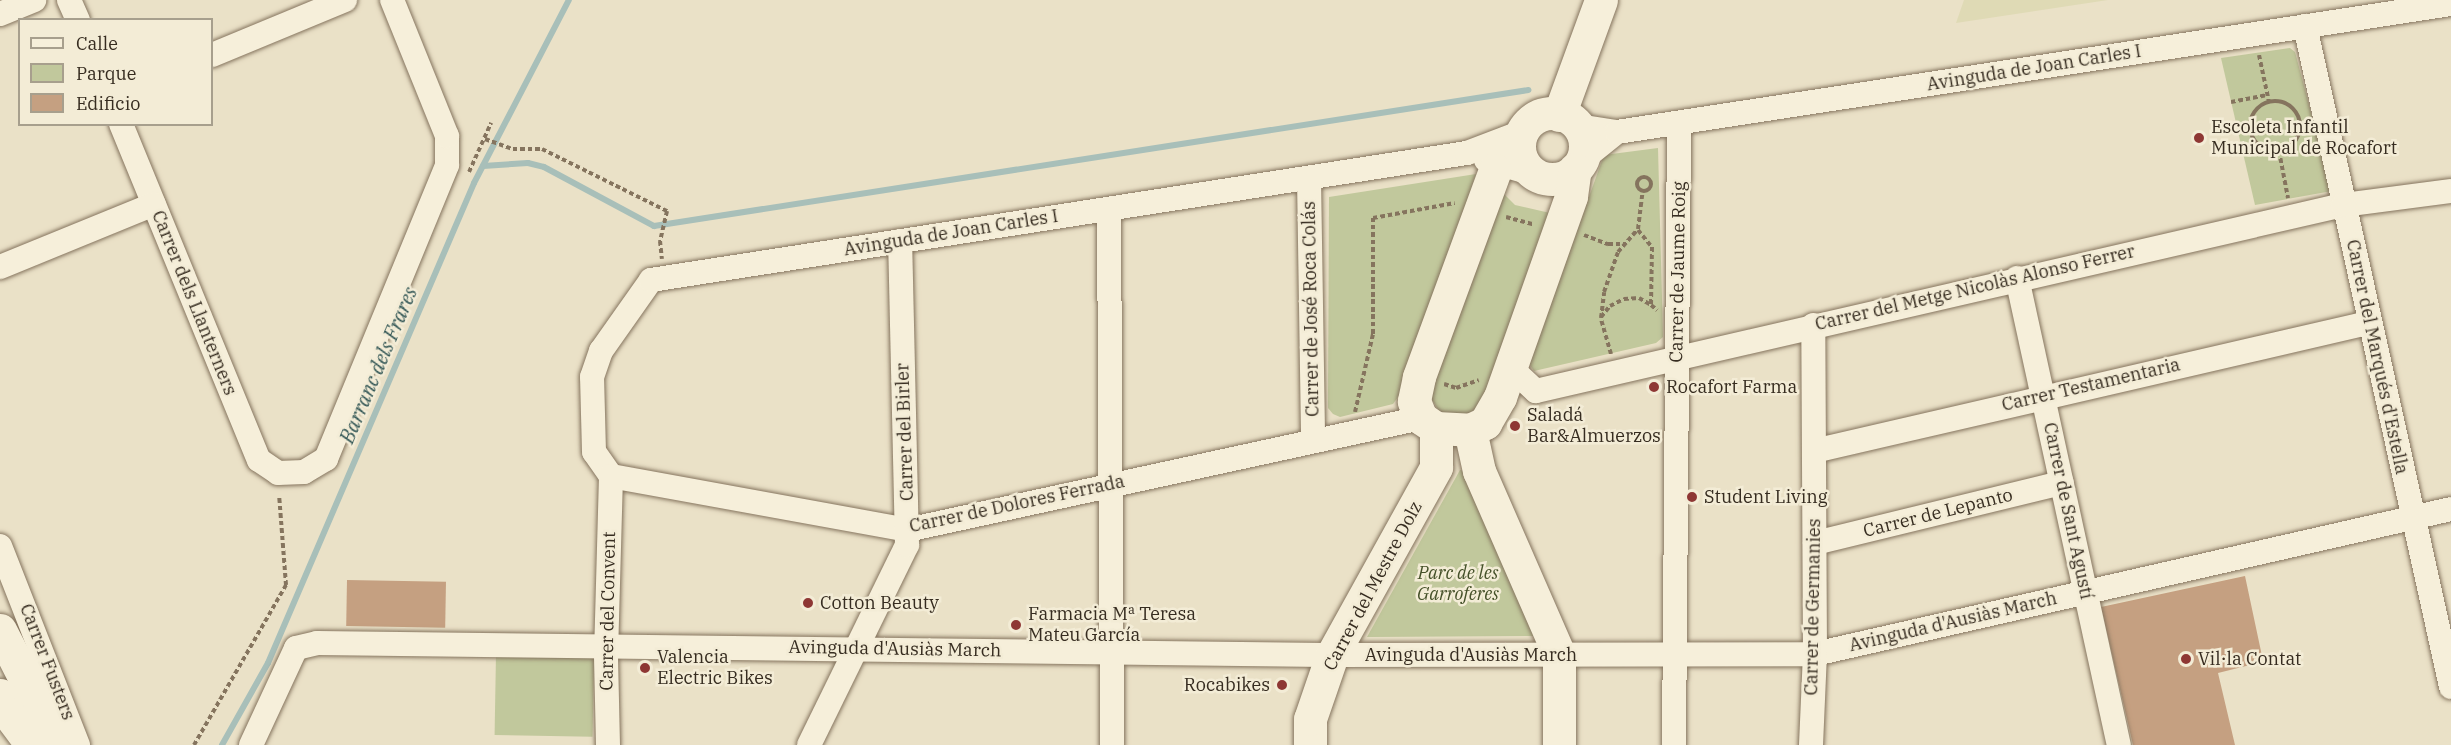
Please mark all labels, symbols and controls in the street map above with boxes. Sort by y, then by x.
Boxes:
legend [18,18,213,126]
text: Calle [76,32,118,55]
street label: Avinguda de Joan Carles I [1925,40,2143,96]
text: Parque [76,62,136,85]
text: Edificio [76,92,140,115]
place label: Escoleta Infantil Municipal de Rocafort [2211,117,2397,160]
marker: Escoleta Infantil Municipal de Rocafort [2192,131,2206,145]
street label: Carrer de Jaume Roig [1666,181,1690,363]
street label: Carrer de José Roca Colás [1298,201,1324,417]
street label: Avinguda de Joan Carles I [842,205,1060,261]
street label: Carrer dels Llanterners [147,207,241,399]
street label: Carrer del Marqués d'Estella [2342,238,2412,476]
street label: Carrer del Metge Nicolàs Alonso Ferrer [1813,241,2137,335]
water label: Barranc dels Frares [334,283,422,447]
street label: Carrer Testamentaria [2000,354,2182,416]
street label: Carrer del Birler [892,363,918,501]
place label: Rocafort Farma [1666,376,1797,398]
marker: Rocafort Farma [1647,380,1661,394]
place label: Saladá Bar&Almuerzos [1527,405,1661,448]
marker: Saladá Bar&Almuerzos [1508,419,1522,433]
street label: Carrer de Sant Agustí [2039,421,2097,601]
street label: Carrer de Dolores Ferrada [907,471,1127,537]
street label: Carrer de Lepanto [1861,484,2015,542]
place label: Student Living [1704,486,1828,508]
marker: Student Living [1685,490,1699,504]
street label: Carrer del Mestre Dolz [1319,498,1427,674]
street label: Carrer de Germanies [1801,518,1825,696]
street label: Carrer del Convent [596,531,620,691]
park label: Parc de les Garroferes [1417,563,1499,606]
street label: Avinguda d'Ausiàs March [1847,588,2059,656]
place label: Cotton Beauty [820,592,939,614]
marker: Cotton Beauty [801,596,815,610]
street label: Carrer Fusters [15,601,79,723]
place label: Farmacia Mª Teresa Mateu García [1028,604,1196,646]
marker: Farmacia Mª Teresa Mateu García [1009,618,1023,632]
street label: Avinguda d'Ausiàs March [789,636,1001,662]
street label: Avinguda d'Ausiàs March [1365,644,1577,666]
place label: Valencia Electric Bikes [657,647,773,690]
place label: Vil·la Contat [2198,648,2301,670]
marker: Vil·la Contat [2179,652,2193,666]
marker: Valencia Electric Bikes [638,661,652,675]
place label: Rocabikes [1184,674,1270,696]
marker: Rocabikes [1275,678,1289,692]

